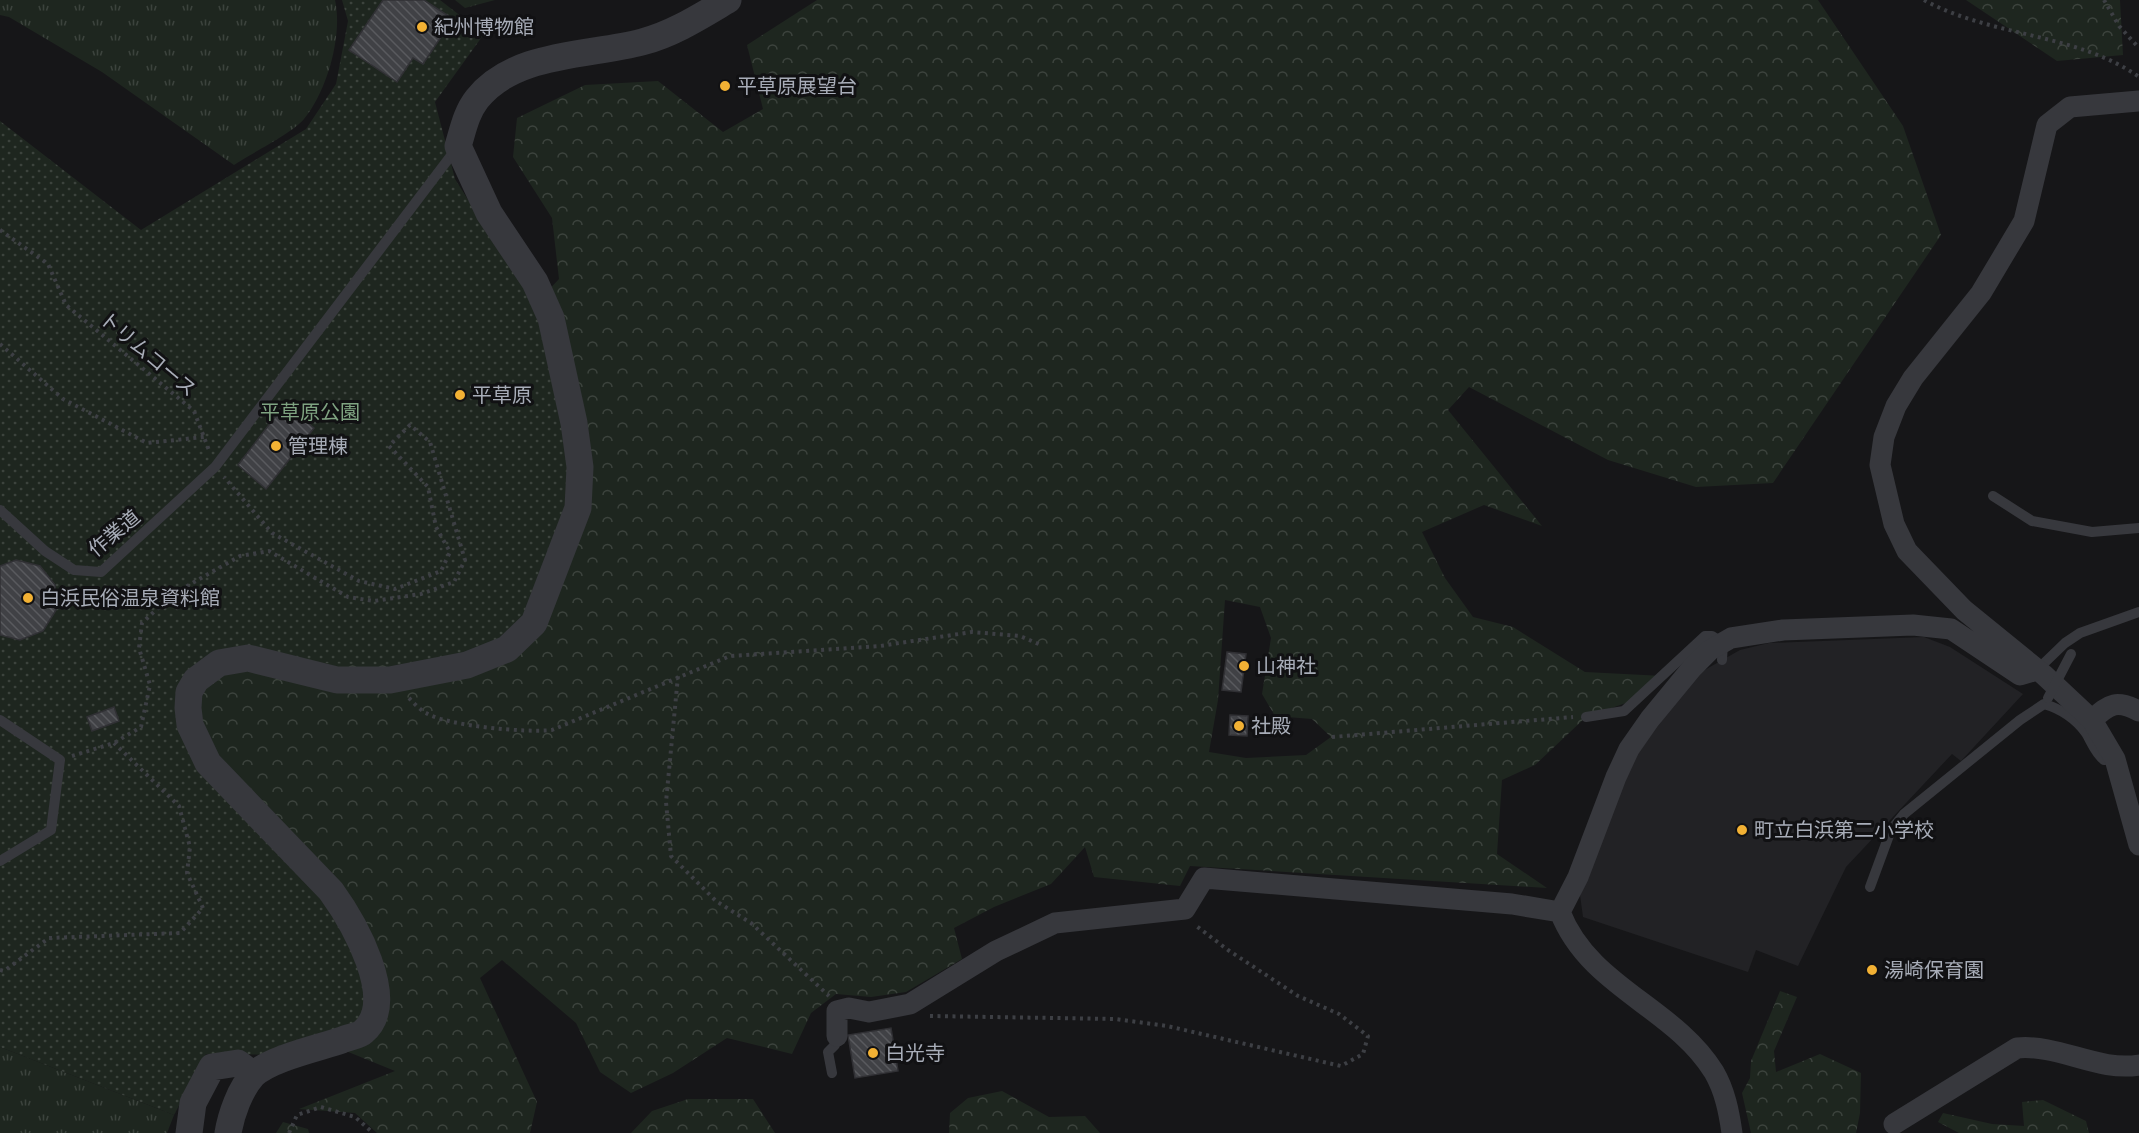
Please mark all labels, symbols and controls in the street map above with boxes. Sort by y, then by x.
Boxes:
place label: 紀州博物館 [434,15,534,39]
marker: 紀州博物館 [415,20,429,34]
place label: 平草原展望台 [737,74,857,98]
marker: 平草原展望台 [718,79,732,93]
street label: トリムコース [95,307,201,401]
place label: 平草原 [472,383,532,407]
marker: 平草原 [453,388,467,402]
park label: 平草原公園 [260,400,360,424]
place label: 管理棟 [288,434,348,458]
marker: 管理棟 [269,439,283,453]
street label: 作業道 [83,505,145,561]
place label: 白浜民俗温泉資料館 [40,586,220,610]
marker: 白浜民俗温泉資料館 [21,591,35,605]
place label: 山神社 [1256,654,1316,678]
marker: 山神社 [1237,659,1251,673]
place label: 社殿 [1251,714,1291,738]
marker: 社殿 [1232,719,1246,733]
place label: 町立白浜第二小学校 [1754,818,1934,842]
marker: 町立白浜第二小学校 [1735,823,1749,837]
place label: 湯崎保育園 [1884,958,1984,982]
marker: 湯崎保育園 [1865,963,1879,977]
place label: 白光寺 [885,1041,945,1065]
marker: 白光寺 [866,1046,880,1060]

